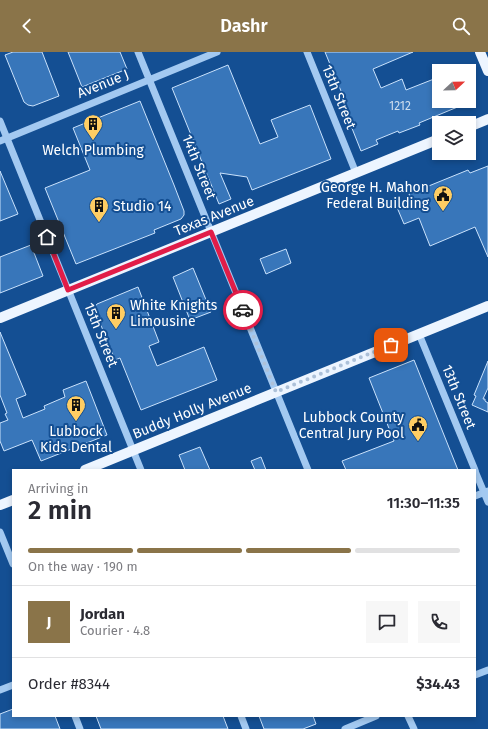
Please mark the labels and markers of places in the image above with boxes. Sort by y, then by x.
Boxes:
building icon: Welch Plumbing [82,113,104,141]
place label: Welch Plumbing [42,142,145,159]
place label: George H. Mahon Federal Building [321,179,430,212]
public building icon: George H. Mahon Federal Building [432,184,454,212]
building icon: Studio 14 [88,195,110,223]
place label: Studio 14 [113,198,172,215]
pin [30,220,64,254]
place label: White Knights Limousine [130,297,218,330]
building icon: White Knights Limousine [105,302,127,330]
pin [374,328,408,362]
building icon: Lubbock Kids Dental [65,394,87,422]
place label: Lubbock County Central Jury Pool [299,409,404,442]
public building icon: Lubbock County Central Jury Pool [407,414,429,442]
place label: Lubbock Kids Dental [40,423,112,456]

